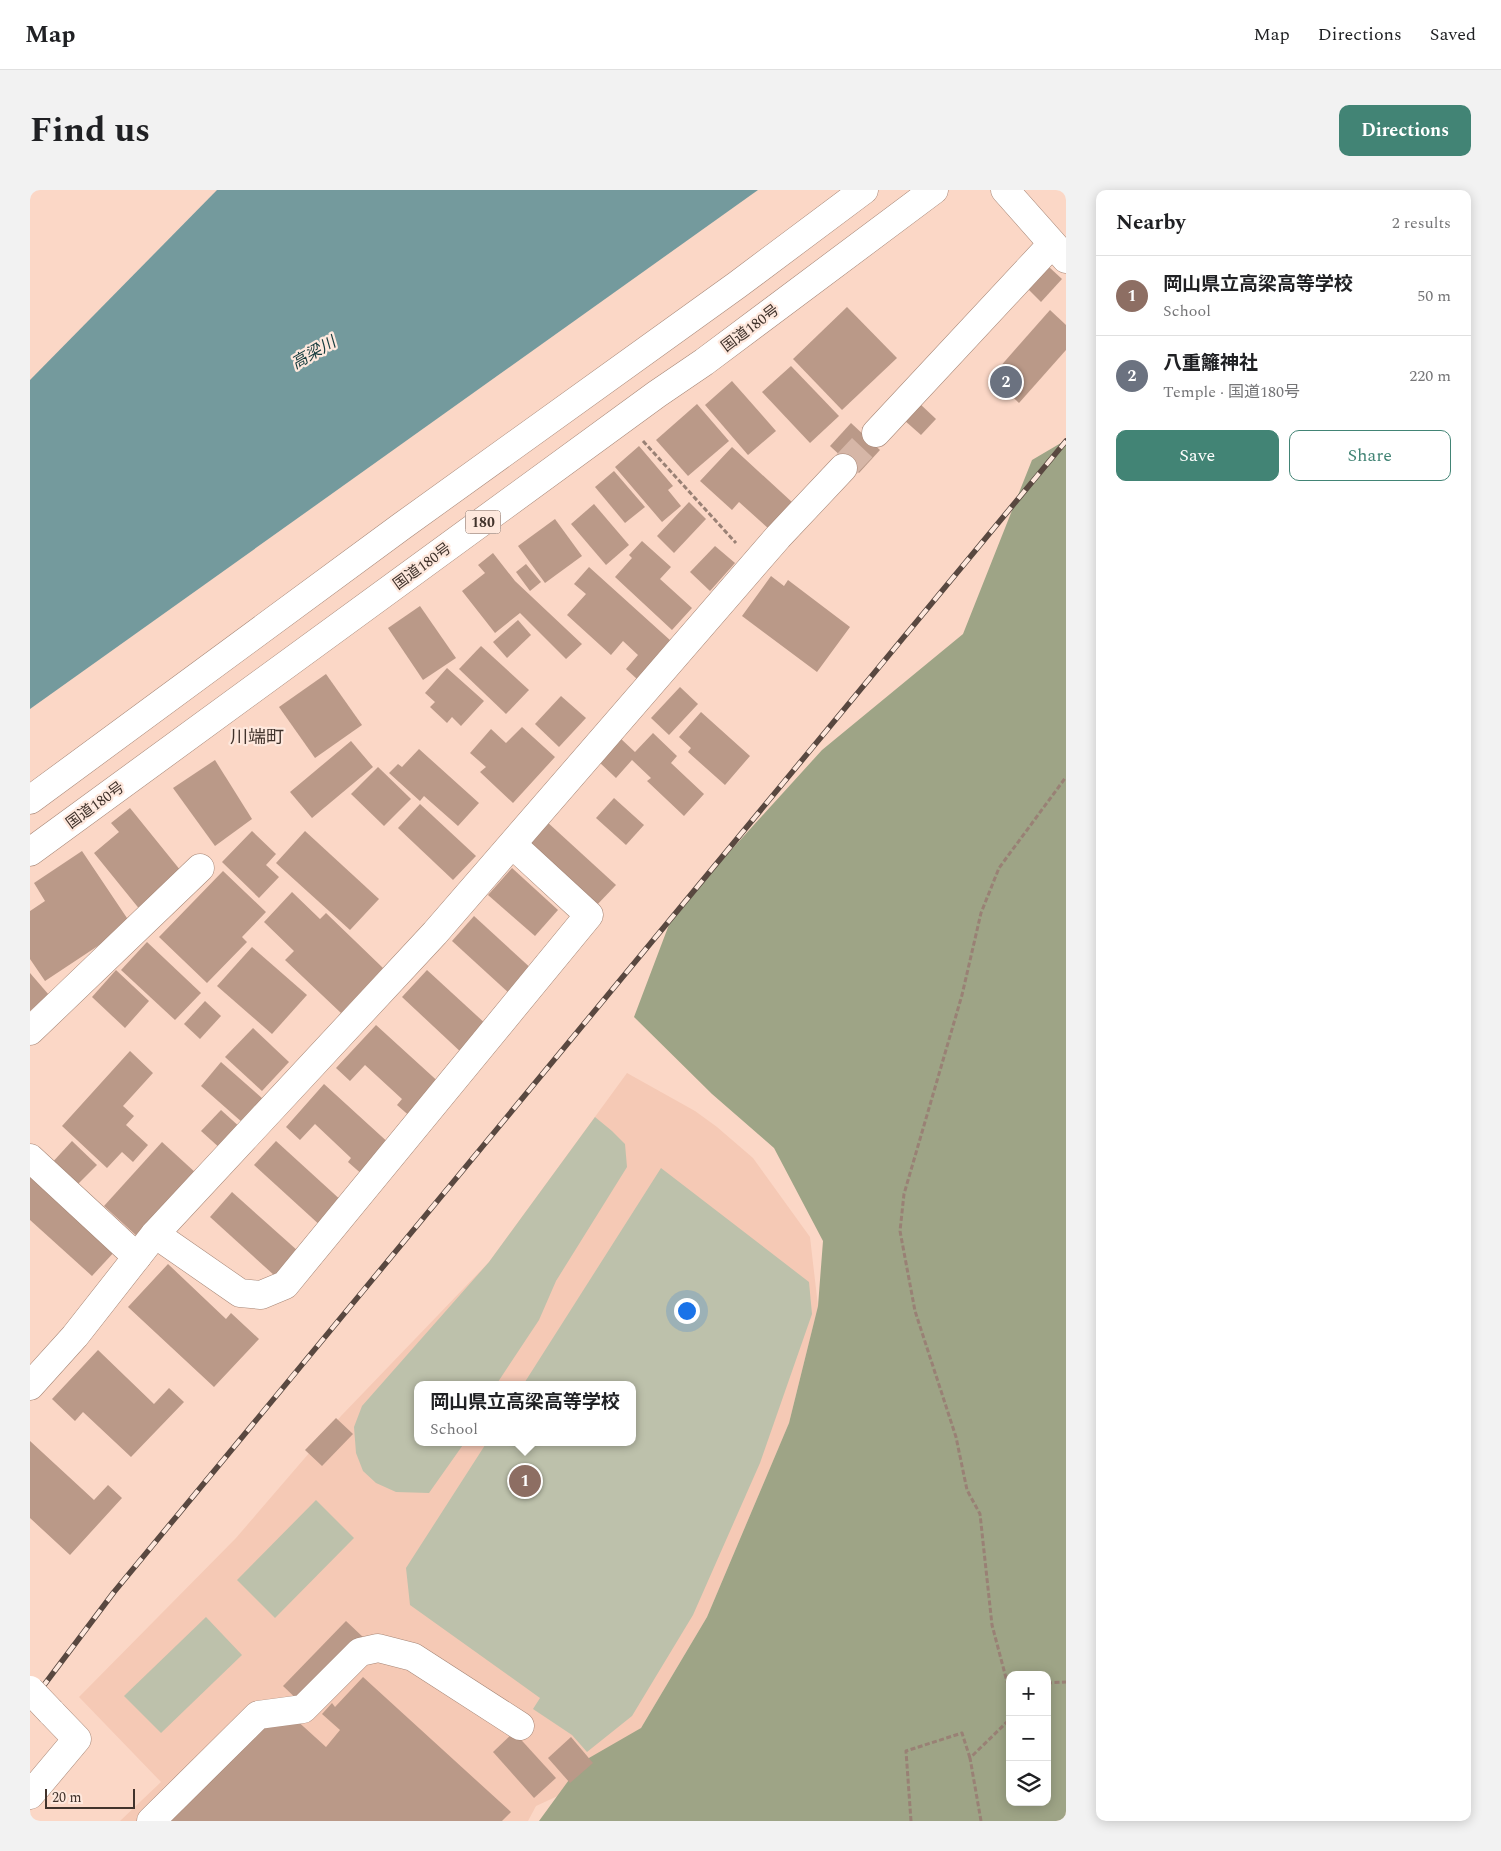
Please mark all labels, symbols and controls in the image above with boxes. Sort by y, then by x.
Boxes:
text: Map [25,17,75,53]
text: Map [1254,21,1290,48]
text: Directions [1318,21,1402,48]
text: Saved [1430,21,1476,48]
text: Find us [30,104,150,157]
button: Directions [1339,105,1471,156]
text: Nearby [1116,207,1186,239]
text: 2 results [1392,211,1451,235]
text: 岡山県立高梁高等学校 [1163,270,1353,299]
text: 1 [1128,284,1136,308]
text: 50 m [1417,284,1451,308]
street label: 国道180号 [716,299,784,358]
text: School [1163,299,1211,323]
water label: 高梁川 [287,329,342,375]
text: 八重籬神社 [1163,349,1258,378]
pin: 2 [990,363,1022,401]
text: 2 [1128,364,1136,388]
text: 220 m [1409,364,1451,388]
text: Temple · 国道180号 [1163,380,1300,404]
button: Save [1116,430,1279,481]
button: Share [1289,430,1451,481]
road number: 180 [466,511,500,534]
street label: 国道180号 [388,537,456,596]
district label: 川端町 [230,724,284,751]
street label: 国道180号 [61,776,129,835]
your location [674,1298,700,1324]
popup [414,1381,636,1446]
text: 岡山県立高梁高等学校 [430,1388,620,1417]
text: School [430,1417,478,1441]
pin: 1 [509,1462,541,1500]
map controls [1006,1671,1051,1806]
button: + [1006,1671,1051,1716]
button: − [1006,1716,1051,1761]
button: layers [1006,1761,1051,1806]
scale bar [45,1786,135,1809]
text: 20 m [52,1787,82,1808]

